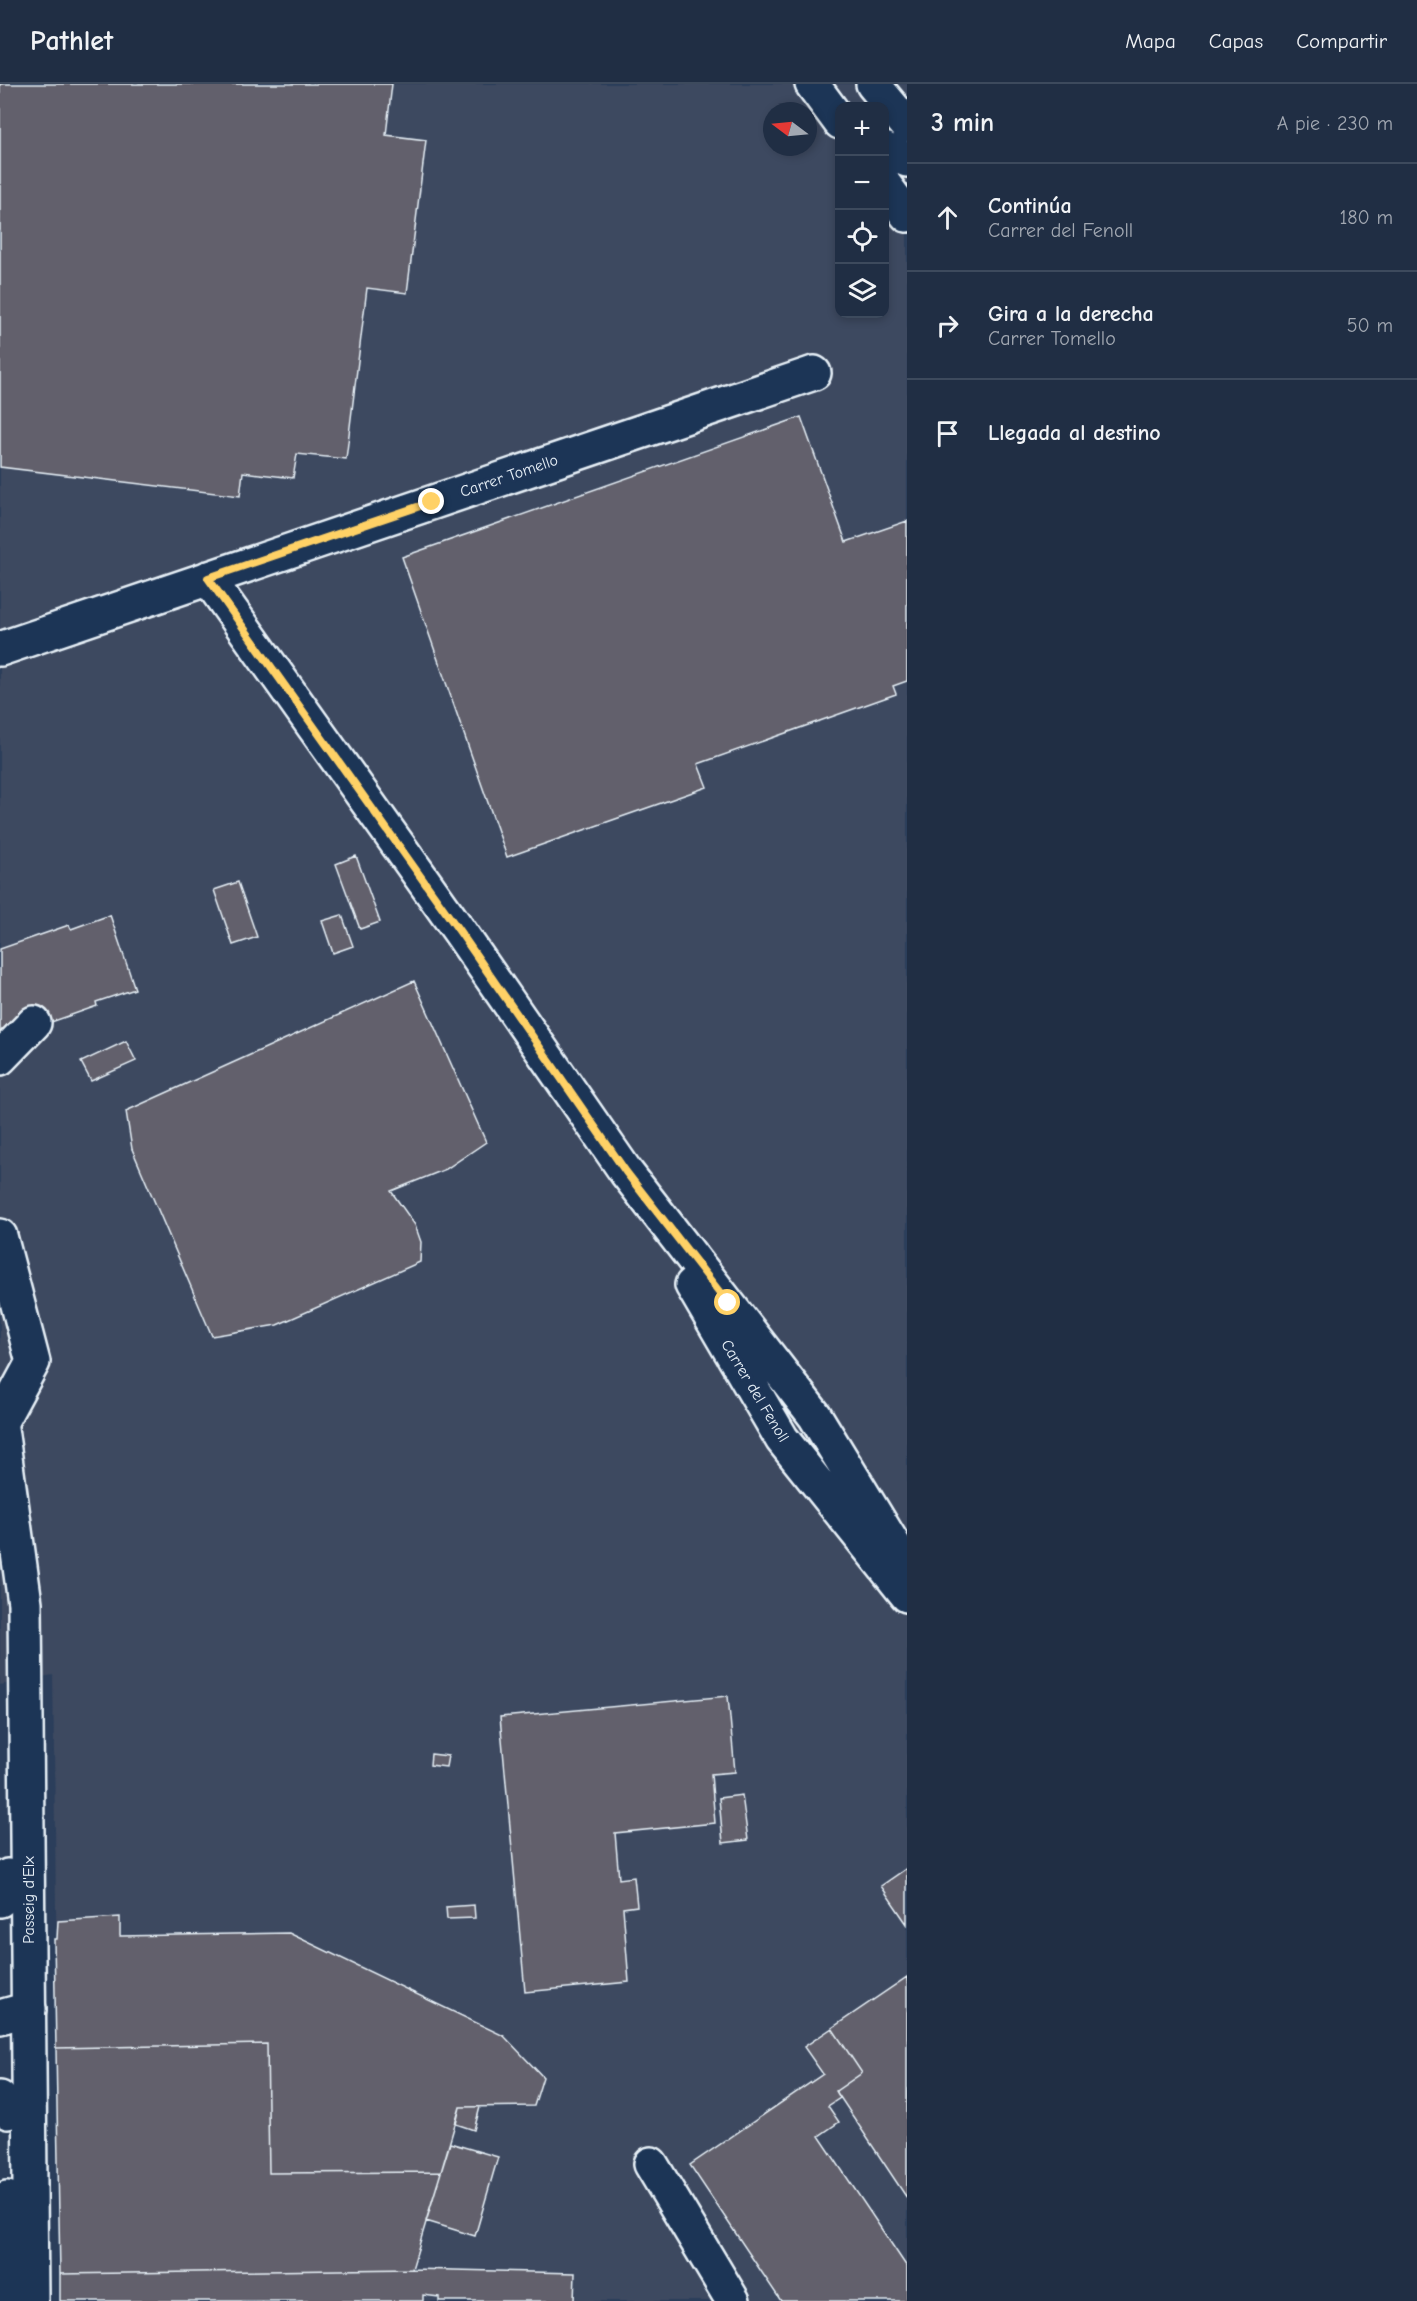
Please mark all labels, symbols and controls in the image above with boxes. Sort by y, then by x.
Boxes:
text: Pathlet [30,25,113,57]
text: Mapa [1125,29,1176,53]
text: Capas [1209,29,1263,53]
text: Compartir [1296,29,1387,53]
north arrow [763,102,817,156]
map controls [835,102,889,318]
button: + [835,102,889,156]
text: 3 min [931,108,994,138]
text: A pie · 230 m [1277,112,1393,135]
button: − [835,156,889,210]
text: Continúa [988,193,1072,219]
icon: ahead [931,201,964,234]
text: 180 m [1339,206,1393,229]
button: locate [835,210,889,264]
text: Carrer del Fenoll [988,219,1133,242]
button: layers [835,264,889,318]
text: Gira a la derecha [988,301,1154,327]
icon: right [931,309,964,342]
text: 50 m [1347,314,1393,337]
text: Carrer Tomello [988,327,1116,350]
icon: arrive [931,417,964,450]
text: Llegada al destino [988,420,1161,446]
street label: Carrer Tomello [458,451,560,501]
route end [418,488,444,514]
route start [714,1289,740,1315]
street label: Carrer del Fenoll [717,1337,793,1445]
street label: Passeig d'Elx [20,1856,38,1944]

